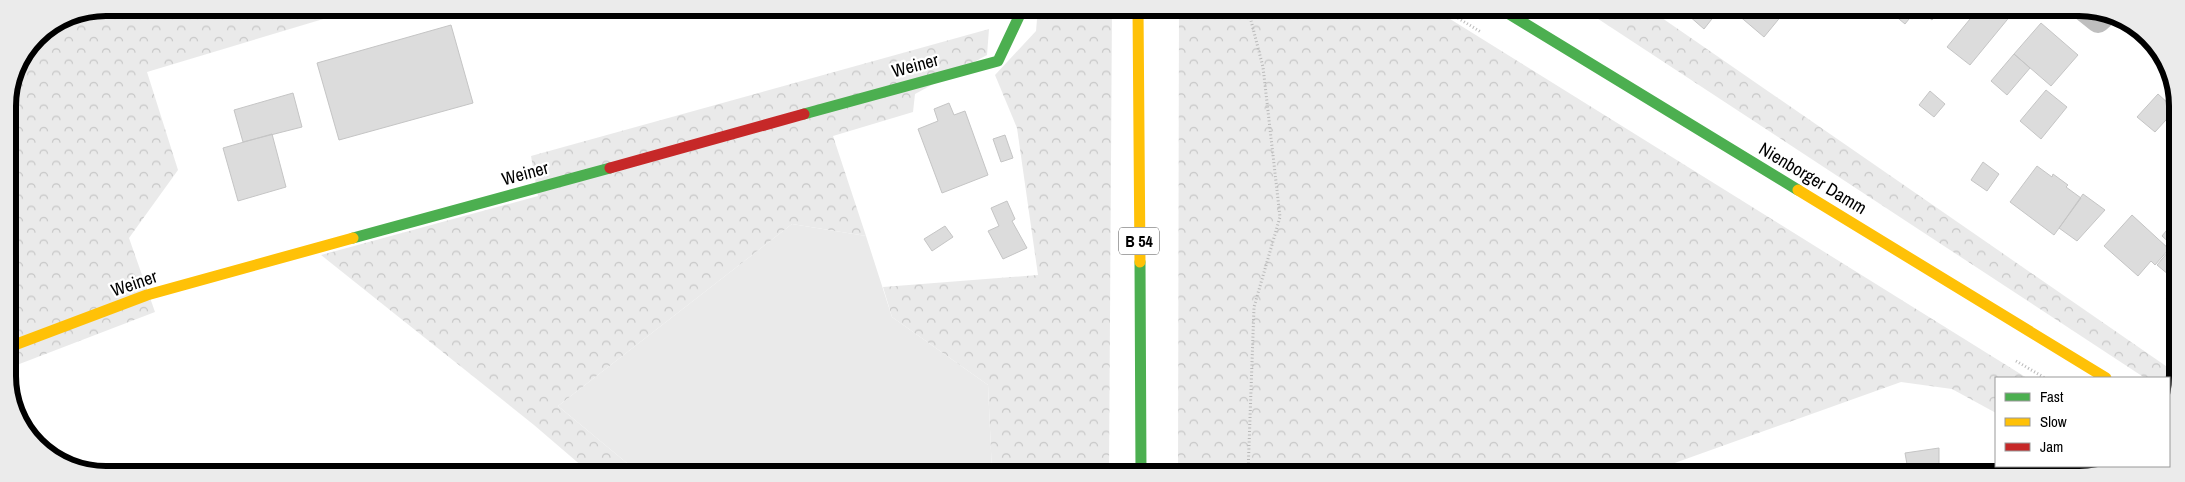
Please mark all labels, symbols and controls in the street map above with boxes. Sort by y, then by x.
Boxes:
street label: Weiner [889,47,941,83]
street label: Nienborger Damm [1755,136,1871,220]
street label: Weiner [499,155,551,191]
road number: B 54 [1119,228,1159,255]
street label: Weiner [108,263,161,303]
legend [1995,377,2170,467]
text: Fast [2040,386,2064,407]
text: Slow [2040,411,2067,432]
text: Jam [2040,436,2063,457]

